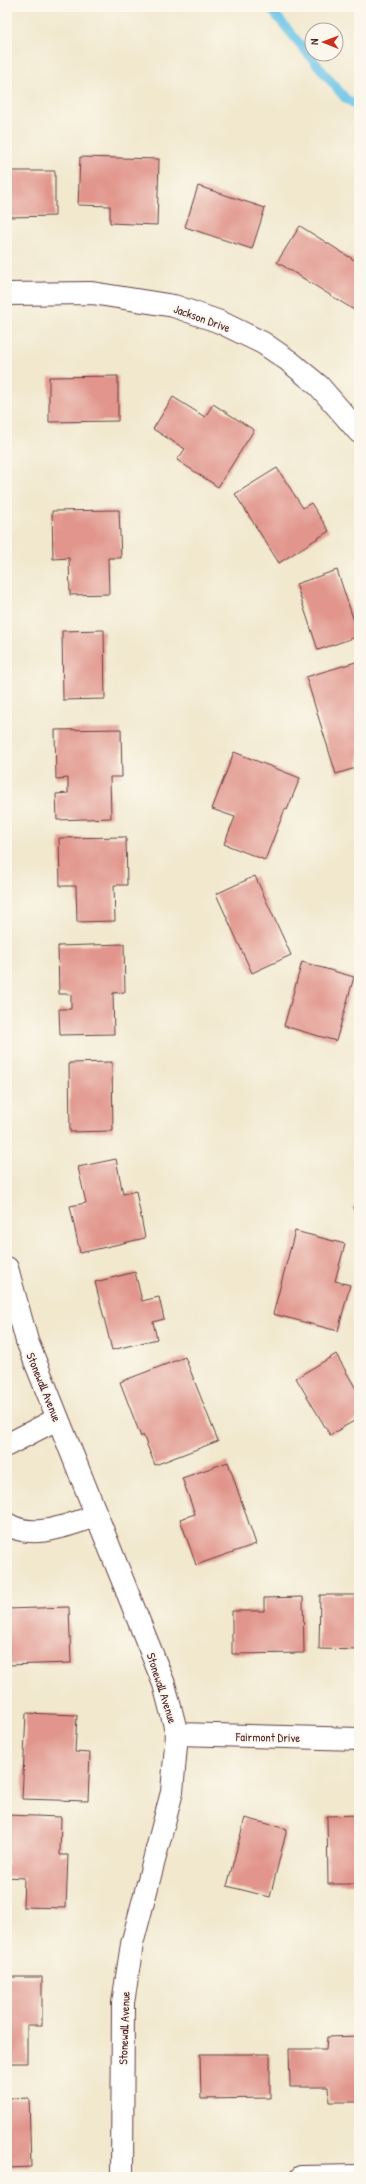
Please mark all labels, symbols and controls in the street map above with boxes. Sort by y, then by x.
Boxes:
north arrow [304,22,344,62]
text: N [307,39,321,45]
street label: Jackson Drive [171,300,233,336]
street label: Stonewall Avenue [22,1350,66,1424]
street label: Stonewall Avenue [143,1651,181,1726]
street label: Fairmont Drive [235,1728,301,1746]
street label: Stonewall Avenue [114,1991,134,2065]

